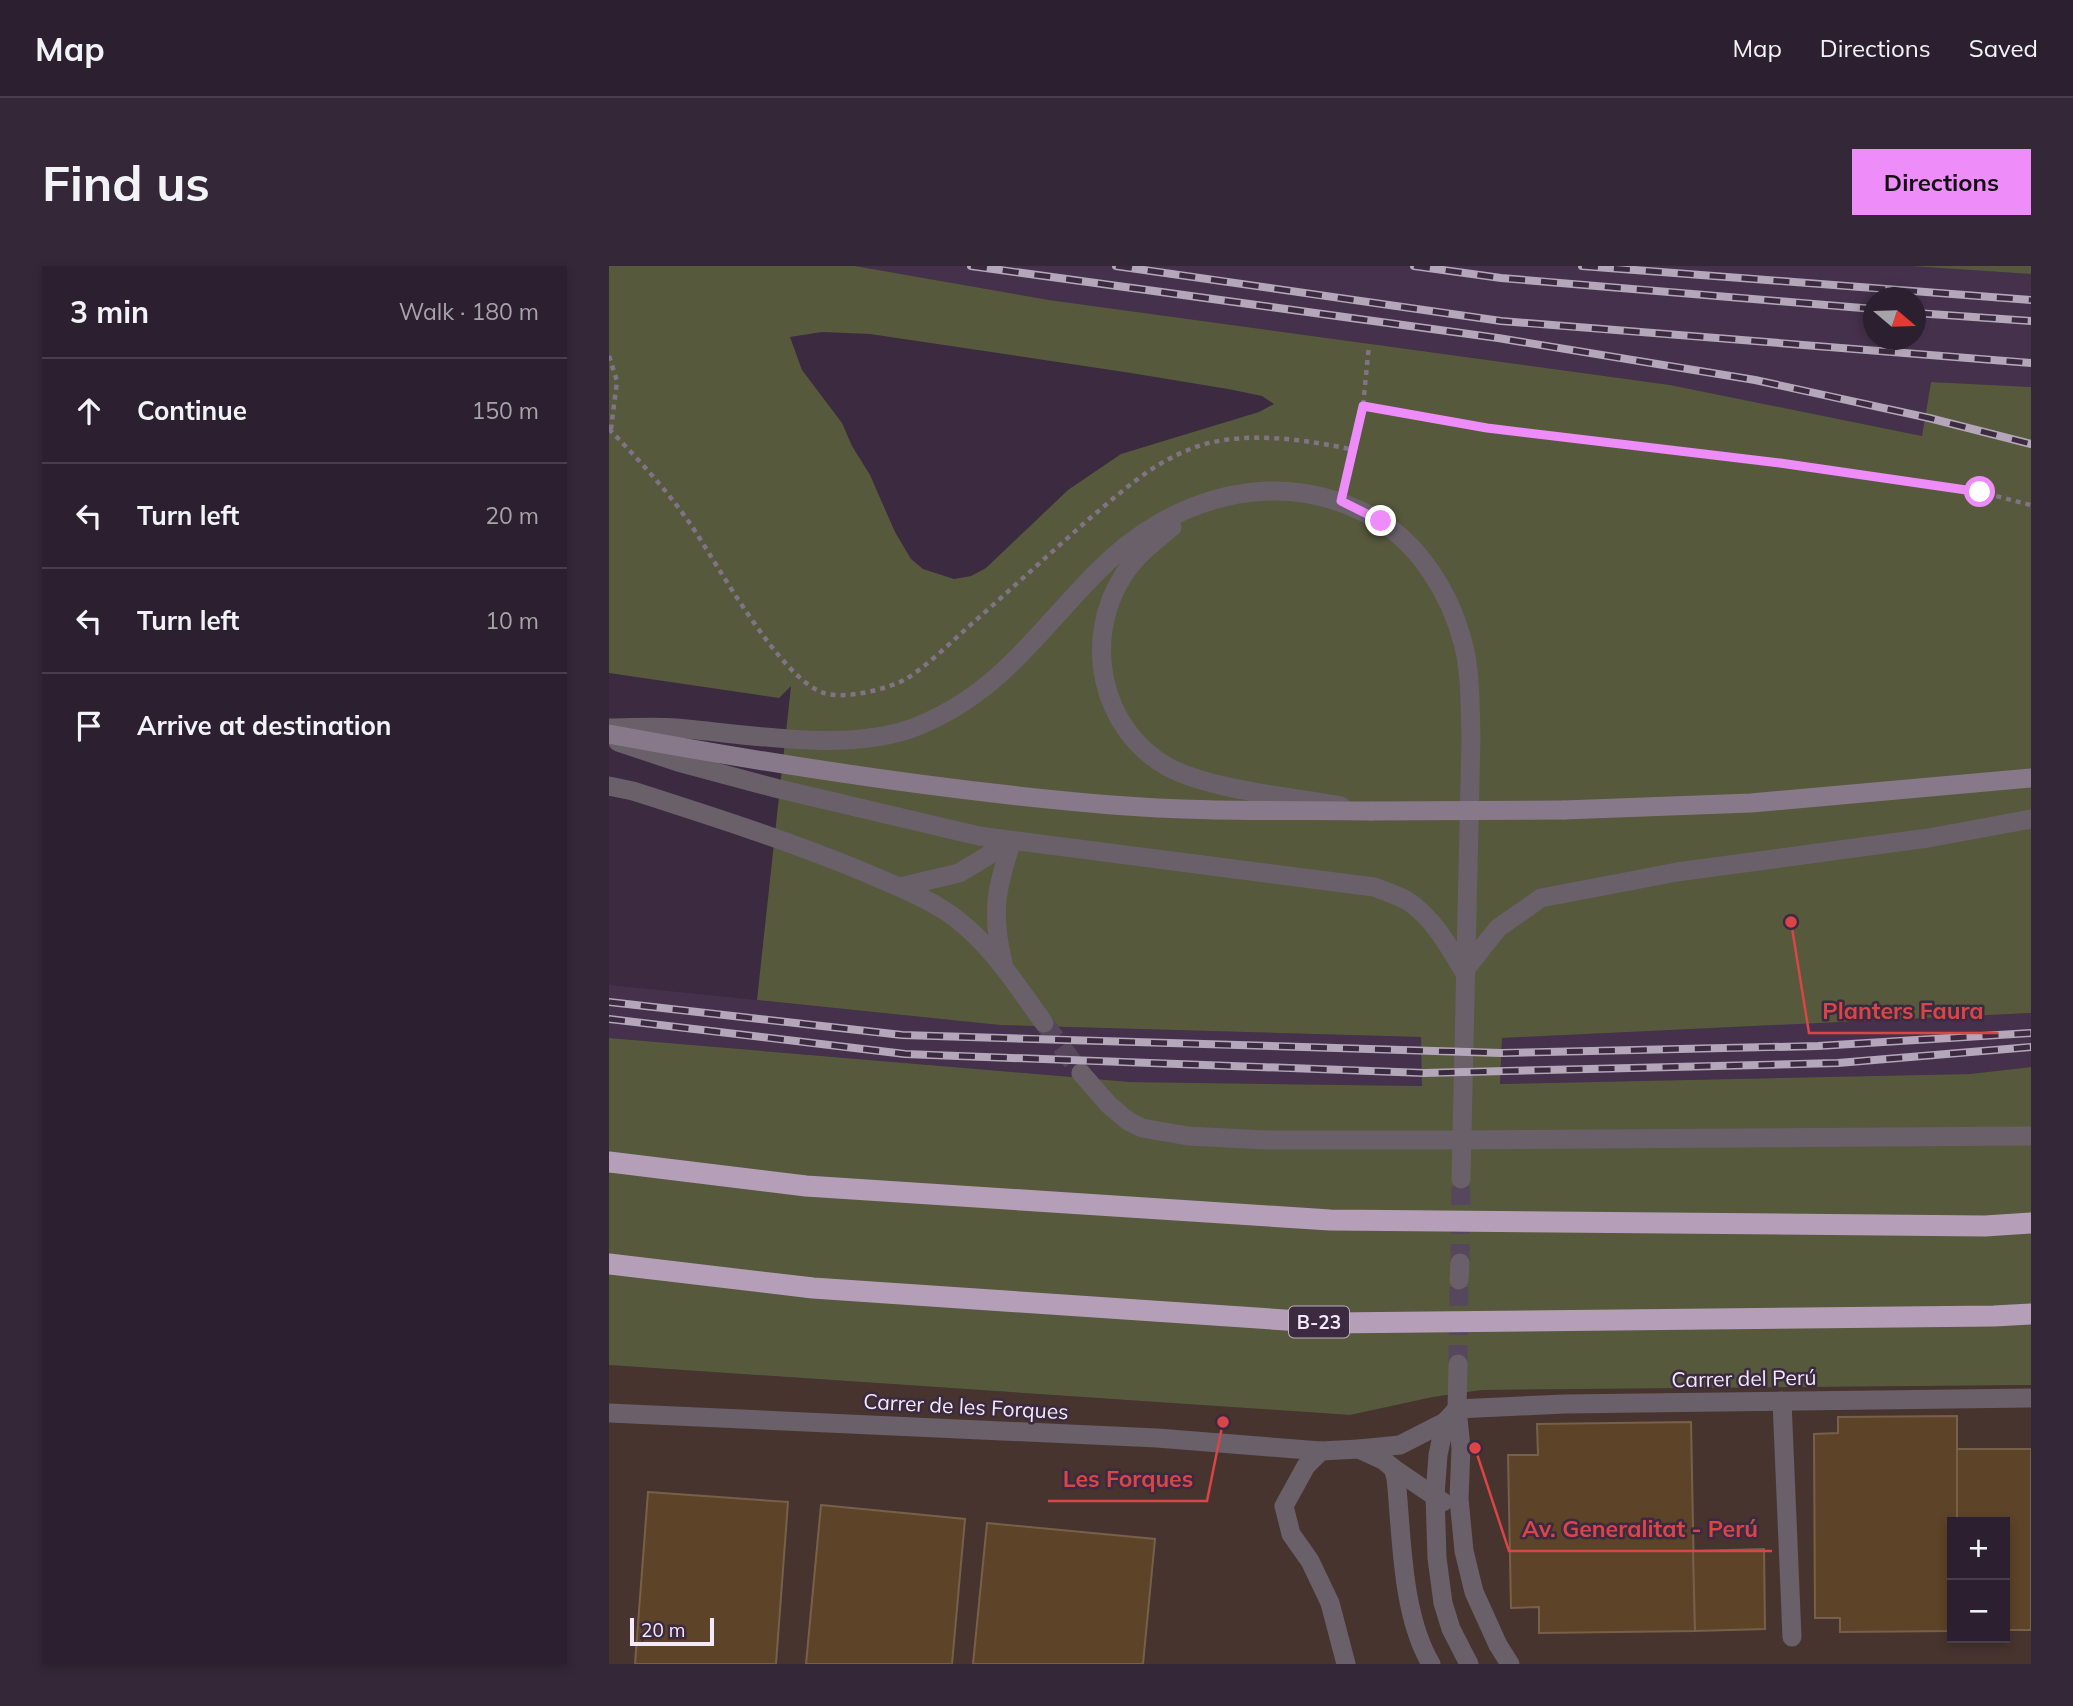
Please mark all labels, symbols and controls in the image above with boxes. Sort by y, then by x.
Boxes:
text: Map [35,28,105,69]
text: Map [1732,33,1782,63]
text: Directions [1820,33,1931,63]
text: Saved [1969,33,2038,63]
button: Directions [1852,149,2031,215]
text: Find us [42,152,210,213]
north arrow [1863,287,1926,350]
text: 3 min [70,293,149,331]
text: Walk · 180 m [399,297,539,326]
icon: ahead [70,392,108,430]
text: Continue [137,394,247,427]
text: 150 m [471,396,539,425]
route start [1964,476,1995,507]
icon: left [70,497,108,535]
text: Turn left [137,499,239,532]
text: 20 m [485,501,539,530]
route end [1365,505,1396,536]
icon: left [70,602,108,640]
text: Turn left [137,604,239,637]
text: 10 m [485,606,539,635]
icon: arrive [70,707,108,745]
text: Arrive at destination [137,709,392,742]
callout: Planters Faura [1809,989,1998,1033]
text: Planters Faura [1822,996,1984,1025]
road number: B-23 [1289,1306,1349,1338]
street label: Carrer del Perú [1671,1364,1817,1392]
street label: Carrer de les Forques [863,1388,1069,1424]
callout: Les Forques [1048,1457,1207,1501]
text: Les Forques [1063,1464,1193,1493]
callout: Av. Generalitat - Perú [1509,1507,1772,1551]
text: Av. Generalitat - Perú [1522,1514,1758,1543]
map controls [1947,1517,2010,1643]
button: + [1947,1517,2010,1580]
button: − [1947,1580,2010,1643]
scale bar [630,1615,714,1647]
text: 20 m [641,1618,685,1642]

